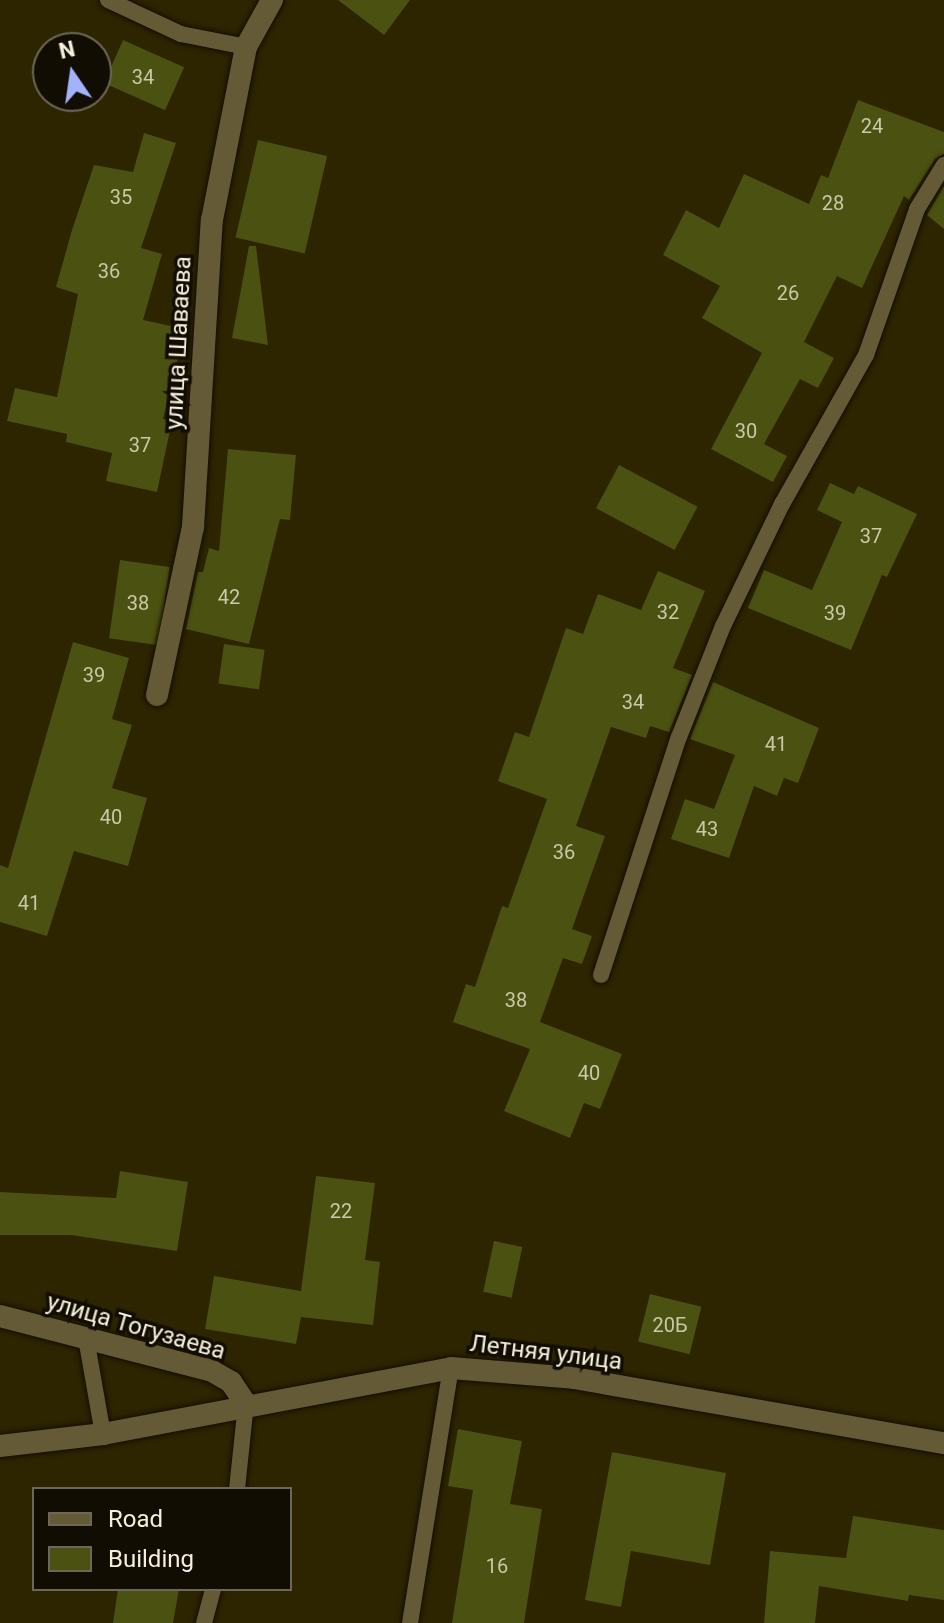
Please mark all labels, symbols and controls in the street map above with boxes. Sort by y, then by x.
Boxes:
north arrow [32,32,112,112]
text: N [57,36,77,64]
house number: 34 [132,65,154,89]
house number: 24 [861,114,883,138]
house number: 35 [110,185,132,209]
house number: 28 [822,191,844,215]
street label: улица Шаваева [160,255,198,431]
house number: 36 [98,259,120,283]
house number: 26 [777,281,799,305]
house number: 30 [735,419,757,443]
house number: 37 [129,433,151,457]
house number: 37 [860,524,882,548]
house number: 42 [218,585,240,609]
house number: 38 [127,591,149,615]
house number: 32 [657,600,679,624]
house number: 39 [824,601,846,625]
house number: 39 [83,663,105,687]
house number: 34 [622,690,644,714]
house number: 41 [765,732,787,756]
house number: 40 [100,805,122,829]
house number: 43 [696,817,718,841]
house number: 36 [553,840,575,864]
house number: 41 [18,891,40,915]
house number: 38 [505,988,527,1012]
house number: 40 [578,1061,600,1085]
house number: 22 [330,1199,352,1223]
street label: улица Тогузаева [43,1288,229,1366]
house number: 20Б [652,1313,688,1337]
street label: Летняя улица [468,1329,624,1377]
legend [32,1487,292,1591]
text: Road [108,1505,163,1533]
text: Building [108,1545,194,1573]
house number: 16 [486,1554,508,1578]

